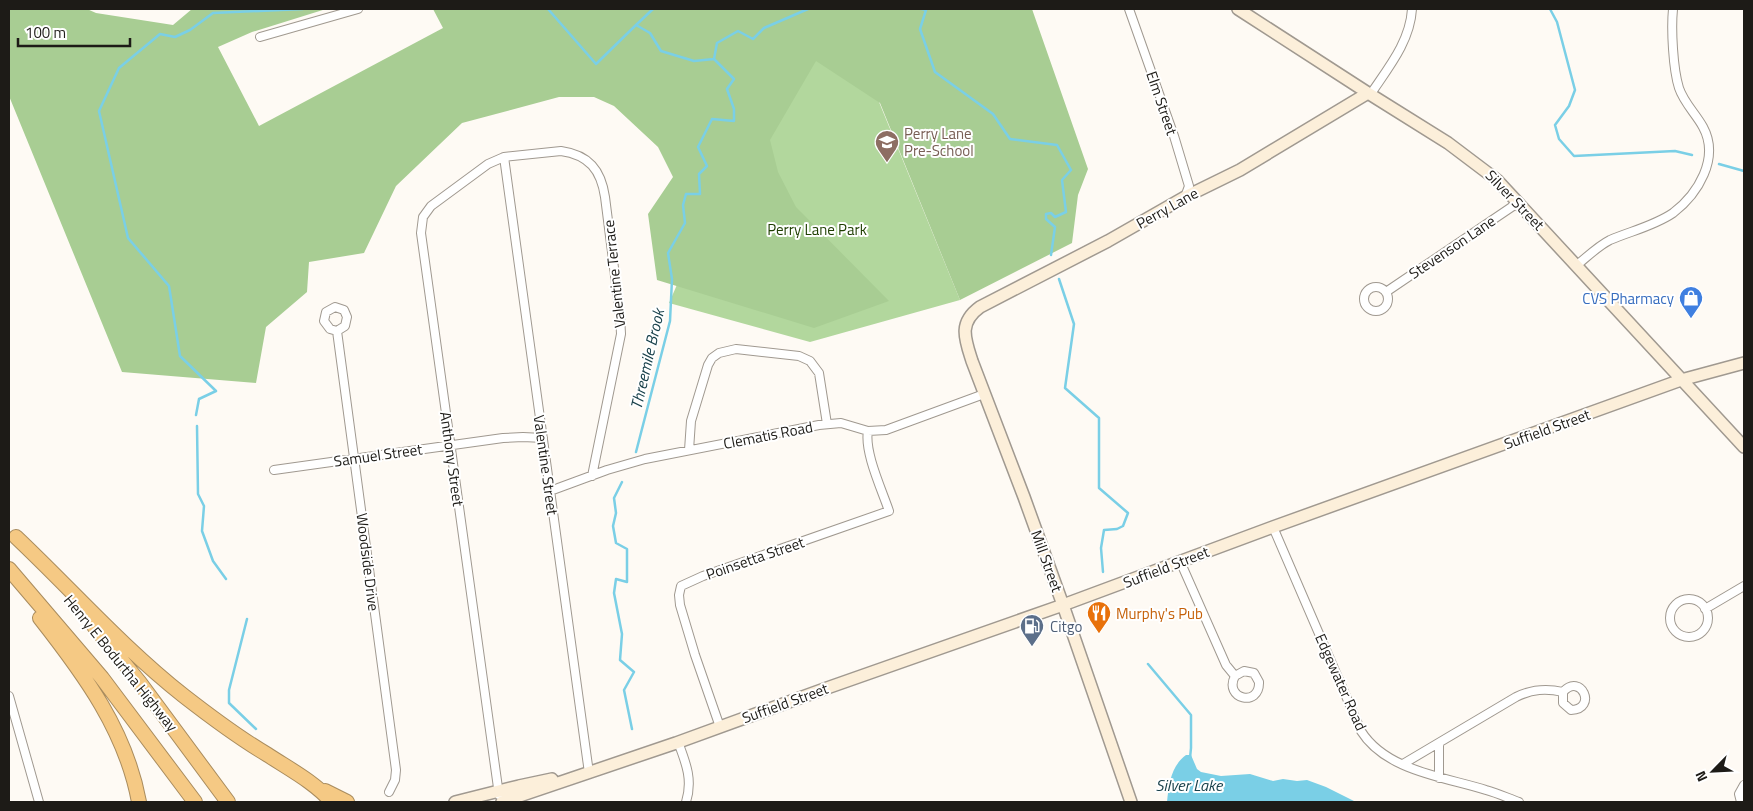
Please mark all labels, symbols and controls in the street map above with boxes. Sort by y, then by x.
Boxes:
scale bar [18,15,130,47]
text: 100 m [25,21,66,44]
street label: Elm Street [1140,68,1184,139]
place label: Perry Lane Pre-School [904,122,974,162]
school or university icon: Perry Lane Pre-School [874,129,900,163]
street label: Silver Street [1480,164,1550,236]
street label: Perry Lane [1132,182,1202,234]
street label: Stevenson Lane [1404,210,1500,284]
park label: Perry Lane Park [767,218,867,241]
street label: Valentine Terrace [597,219,631,329]
shop icon: CVS Pharmacy [1678,285,1704,319]
place label: CVS Pharmacy [1582,287,1674,310]
water label: Threemile Brook [624,305,671,411]
street label: Suffield Street [1501,403,1594,455]
street label: Anthony Street [434,410,470,509]
street label: Valentine Street [528,413,565,517]
street label: Clematis Road [721,415,815,455]
street label: Samuel Street [332,437,424,473]
street label: Woodside Drive [351,512,385,612]
street label: Mill Street [1025,527,1069,596]
street label: Poinsetta Street [703,530,808,586]
street label: Suffield Street [1120,540,1213,594]
street label: Henry E Bodurtha Highway [58,589,184,737]
restaurant icon: Murphy's Pub [1086,600,1112,634]
place label: Murphy's Pub [1116,602,1203,625]
fuel station icon: Citgo [1019,613,1045,647]
place label: Citgo [1050,615,1082,638]
street label: Edgewater Road [1309,630,1373,734]
street label: Suffield Street [739,677,832,729]
north arrow [1688,746,1738,796]
text: N [1689,768,1712,785]
water label: Silver Lake [1156,773,1224,797]

